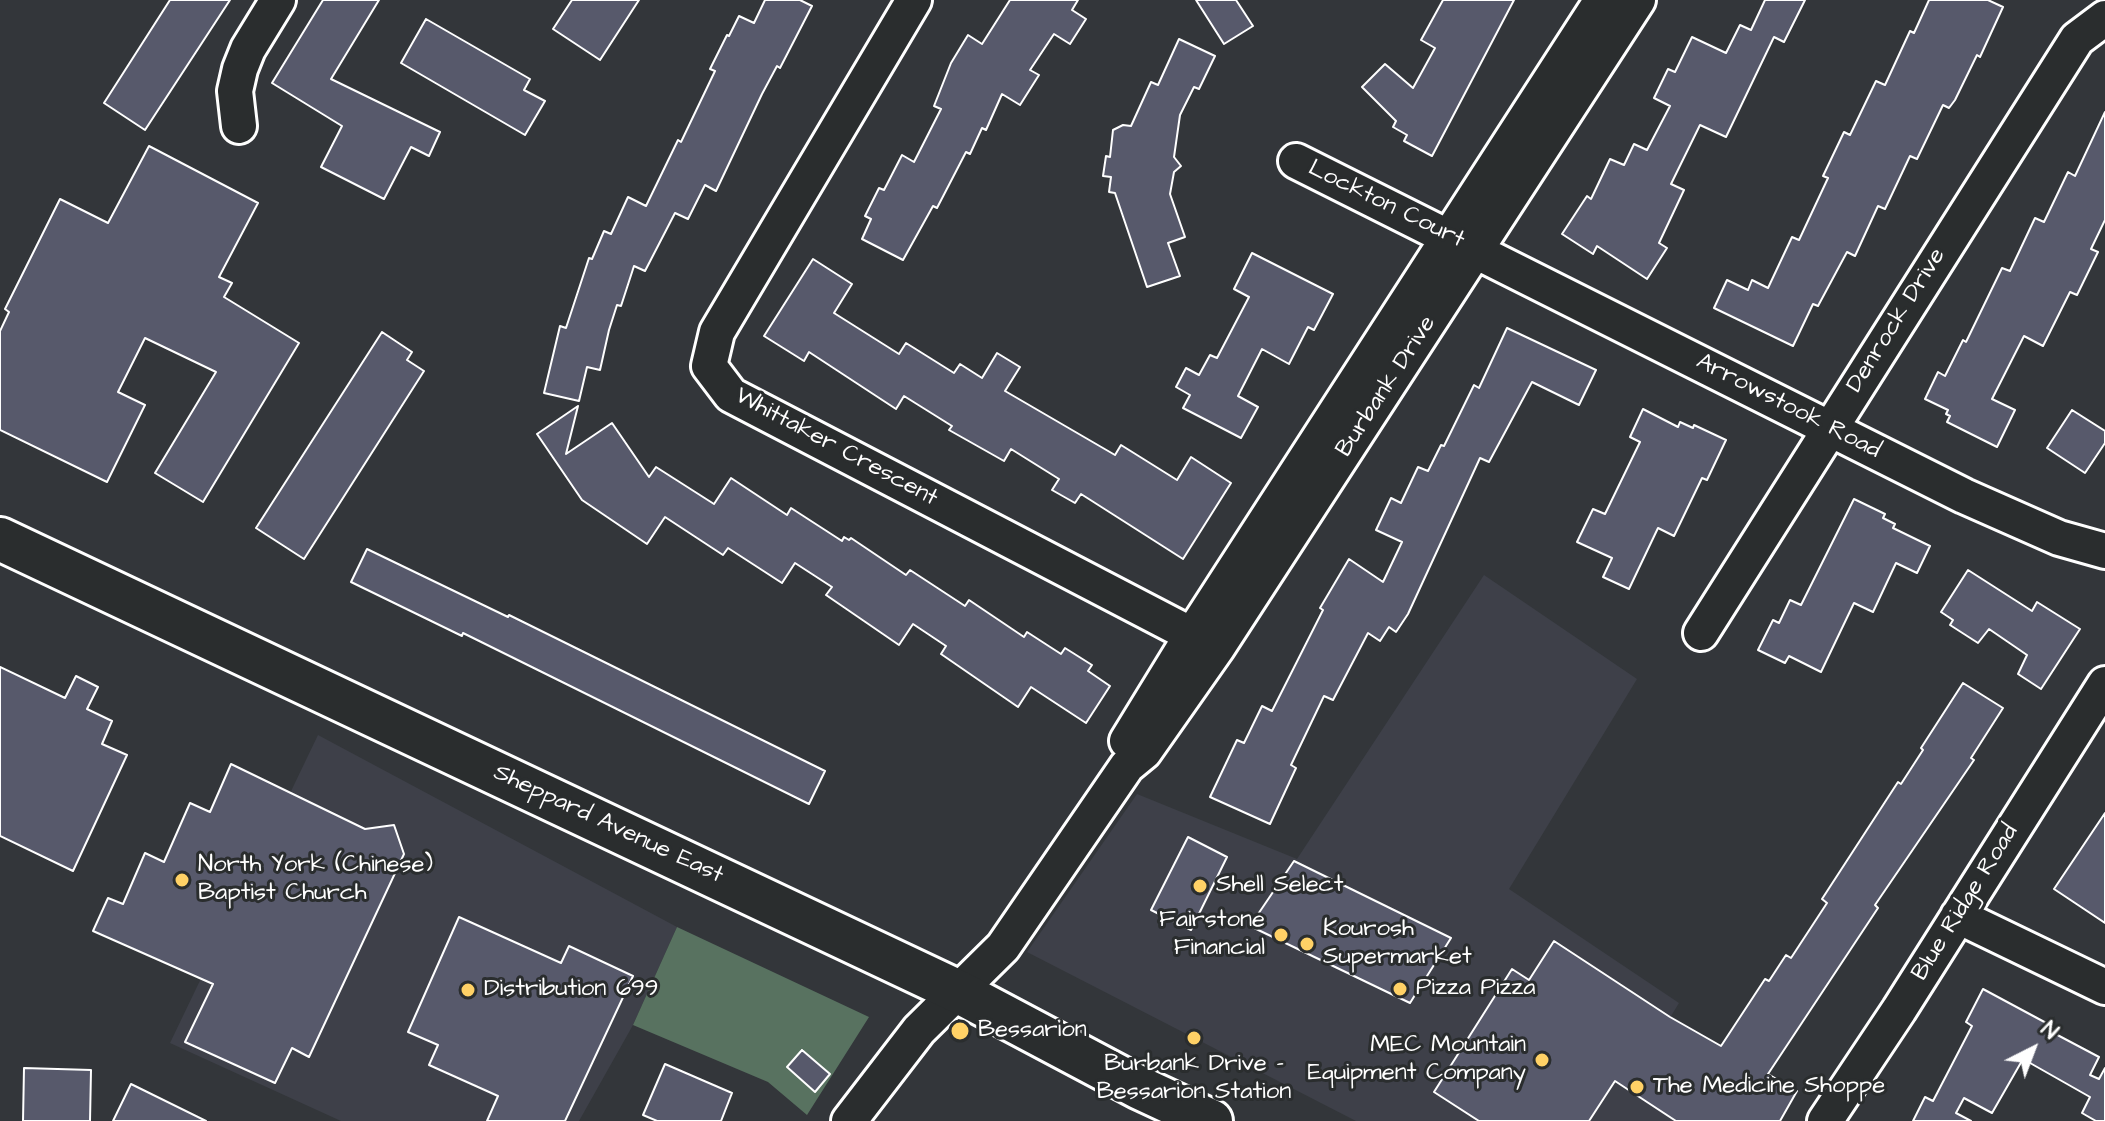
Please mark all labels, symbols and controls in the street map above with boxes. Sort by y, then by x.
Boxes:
street label: Lockton Court [1303,155,1469,255]
street label: Denrock Drive [1841,244,1953,398]
street label: Burbank Drive [1331,311,1443,463]
street label: Arrowstook Road [1691,348,1885,466]
street label: Whittaker Crescent [730,382,942,514]
street label: Sheppard Avenue East [489,759,727,891]
street label: Blue Ridge Road [1906,820,2026,986]
place label: North York (Chinese) Baptist Church [198,852,433,908]
marker: North York (Chinese) Baptist Church [173,871,191,889]
place label: Shell Select [1216,872,1344,900]
marker: Shell Select [1191,877,1209,895]
place label: Fairstone Financial [1159,907,1265,963]
place label: Kourosh Supermarket [1323,916,1472,972]
marker: Fairstone Financial [1272,926,1290,944]
marker: Kourosh Supermarket [1298,935,1316,953]
place label: Pizza Pizza [1416,975,1535,1003]
place label: Distribution 699 [484,976,658,1004]
marker: Pizza Pizza [1391,980,1409,998]
marker: Distribution 699 [459,981,477,999]
north arrow [1993,1009,2073,1089]
text: N [2034,1015,2065,1047]
place label: Bessarion [978,1017,1087,1045]
marker: Bessarion [949,1020,971,1042]
marker: Burbank Drive - Bessarion Station [1185,1029,1203,1047]
place label: MEC Mountain Equipment Company [1307,1032,1526,1088]
place label: Burbank Drive - Bessarion Station [1097,1051,1291,1107]
marker: MEC Mountain Equipment Company [1533,1051,1551,1069]
place label: The Medicine Shoppe [1653,1073,1885,1101]
marker: The Medicine Shoppe [1628,1078,1646,1096]

